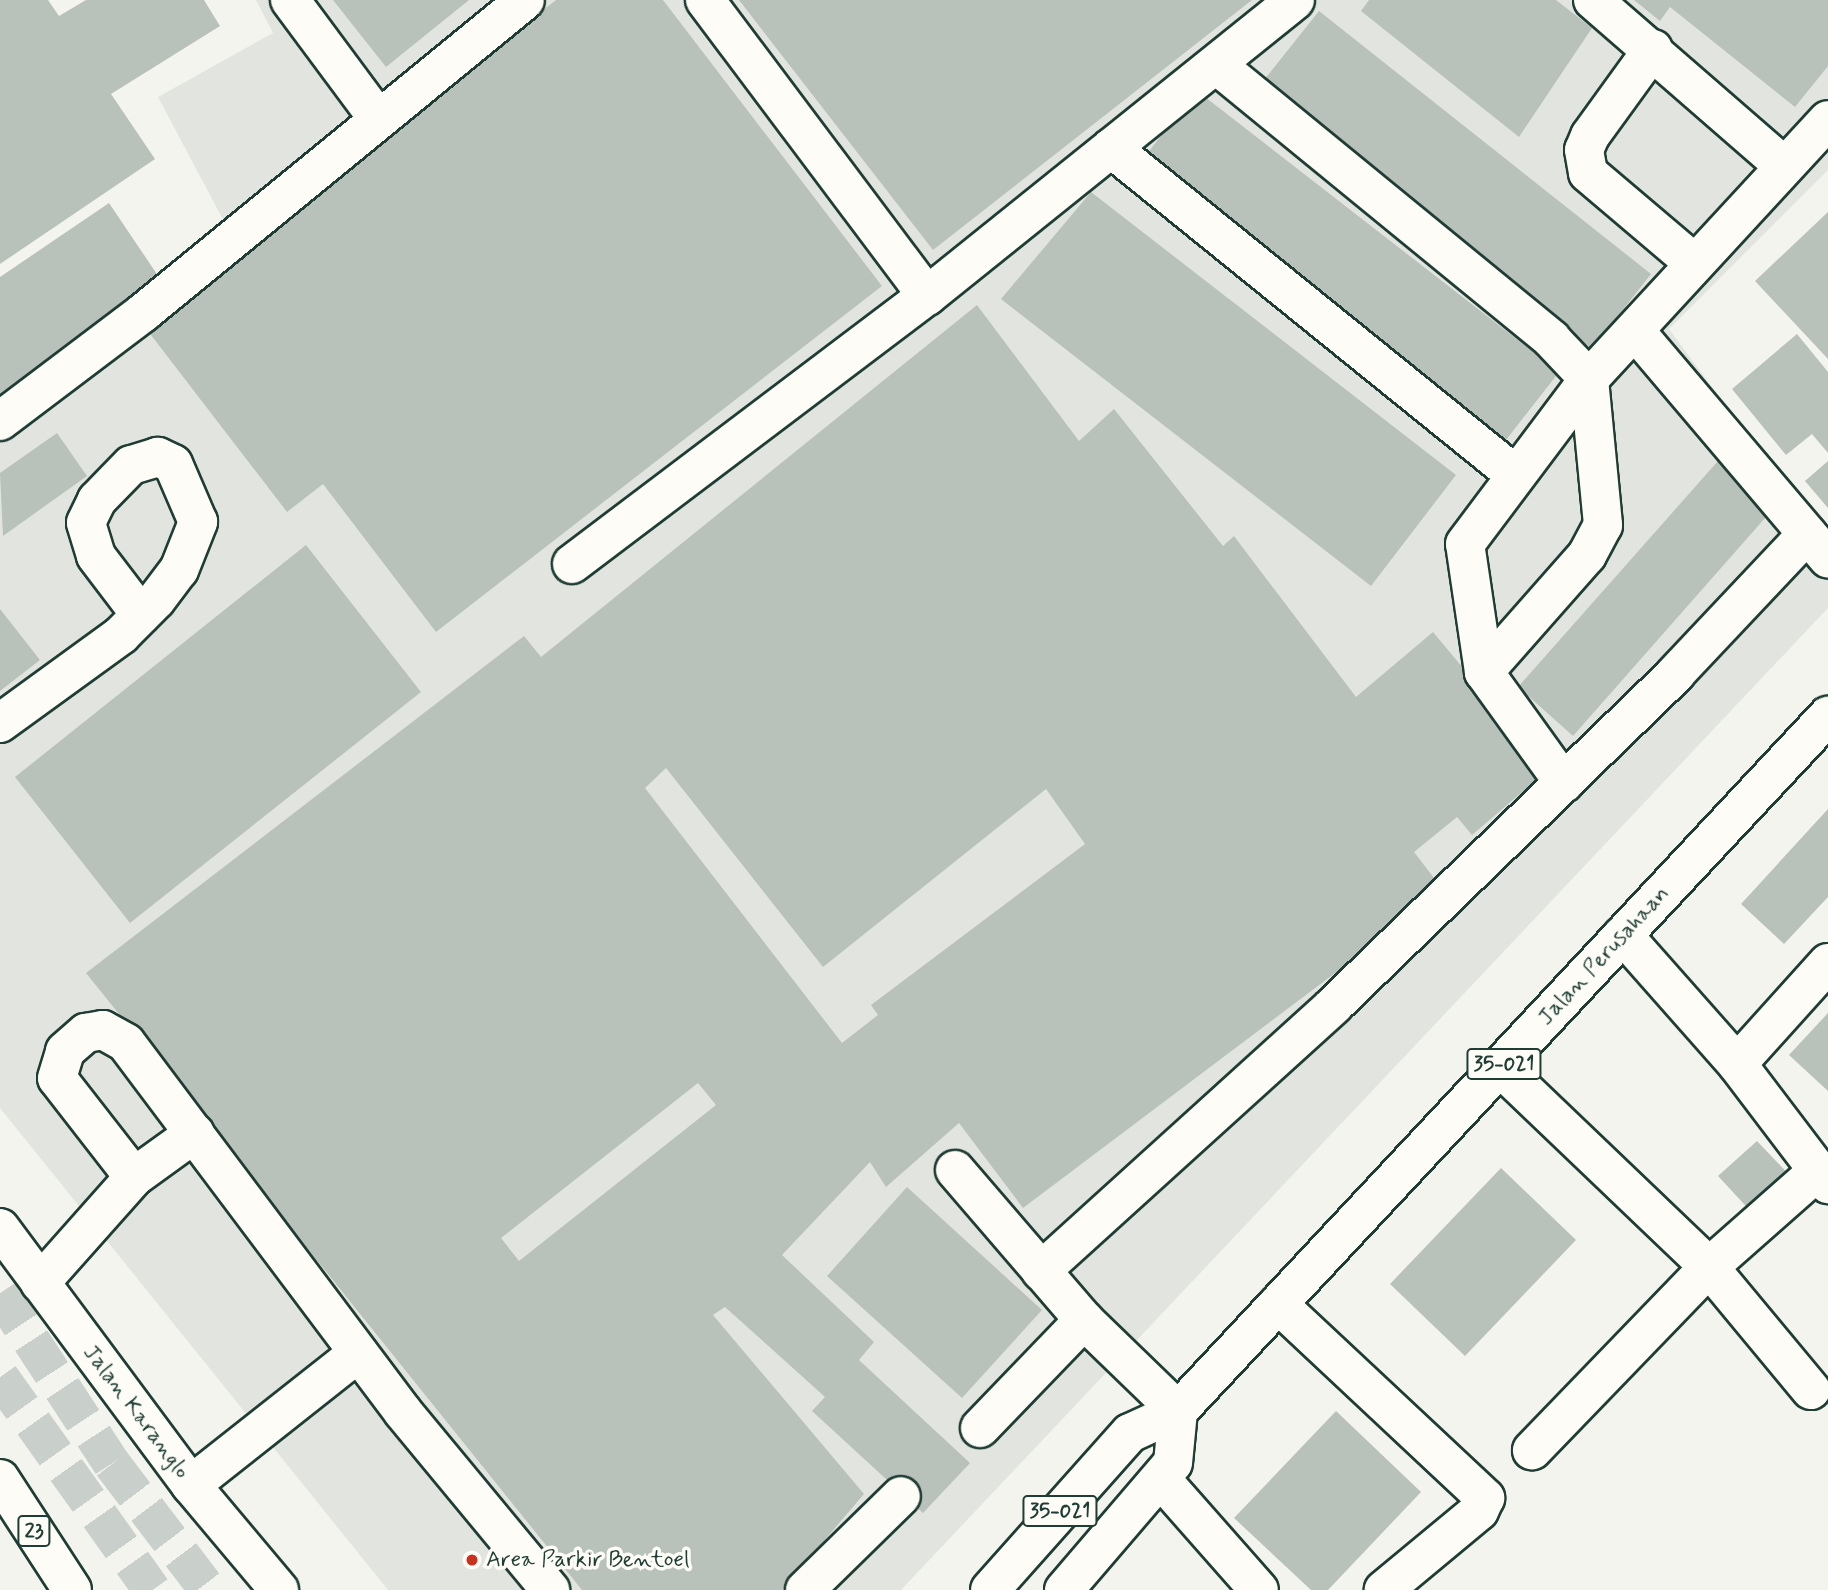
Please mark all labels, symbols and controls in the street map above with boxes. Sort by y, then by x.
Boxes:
street label: Jalan Perusahaan [1534,882,1674,1030]
road number: 35-021 [1466,1046,1542,1082]
street label: Jalan Karanglo [78,1341,194,1483]
road number: 35-021 [1021,1494,1098,1528]
road number: 23 [16,1514,52,1548]
place label: Area Parkir Bentoel [486,1546,683,1574]
marker: Area Parkir Bentoel [464,1552,480,1568]

